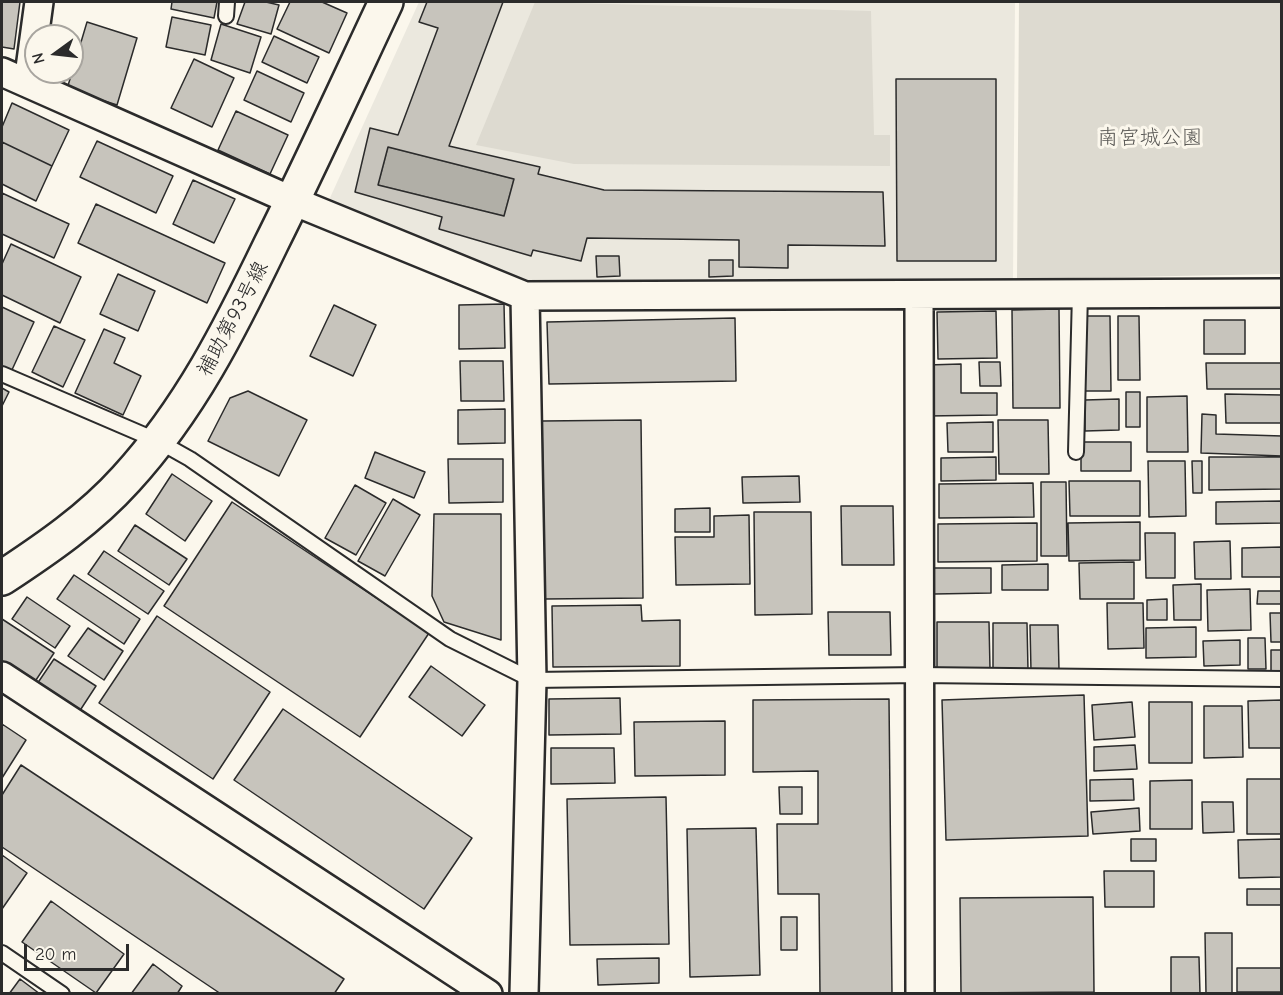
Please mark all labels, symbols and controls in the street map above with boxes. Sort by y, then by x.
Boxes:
north arrow [24,24,84,84]
text: N [29,51,49,66]
park label: 南宮城公園 [1098,125,1202,151]
street label: 補助第93号線 [192,257,274,381]
scale bar [27,932,132,970]
text: 20 m [35,944,76,965]

